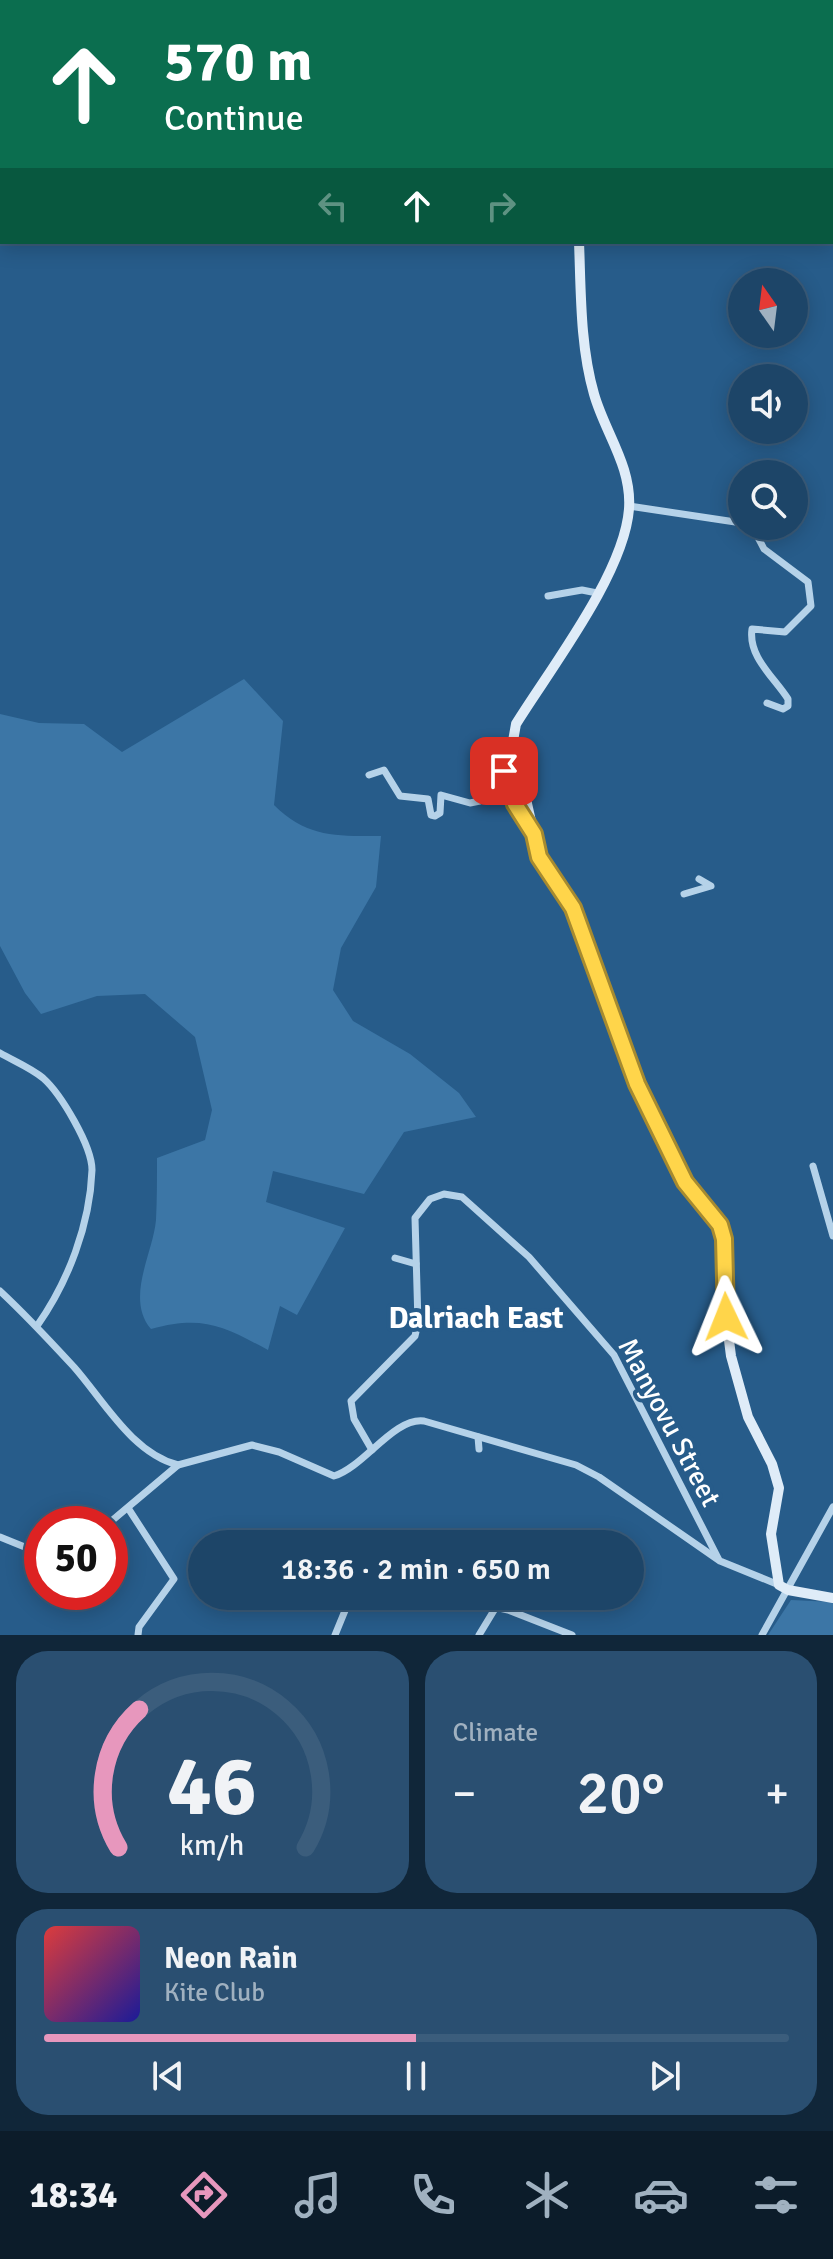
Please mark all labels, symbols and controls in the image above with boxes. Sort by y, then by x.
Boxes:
text: 570 m [164,27,312,96]
icon: ahead [32,32,136,136]
text: Continue [164,96,304,141]
icon: left [311,184,355,228]
icon: ahead [395,184,439,228]
icon: right [479,184,523,228]
north arrow [728,268,808,348]
map controls [728,268,808,540]
button: sound [728,364,808,444]
button: search [728,460,808,540]
pin [470,737,538,805]
icon: arrive [482,749,526,793]
position arrow [684,1275,768,1359]
district label: Dalriach East [388,1300,564,1337]
street label: Manyovu Street [610,1332,728,1513]
speed limit sign: 50 [24,1506,128,1610]
text: 18:36 · 2 min · 650 m [281,1551,551,1588]
text: Climate [453,1717,538,1749]
text: 46 [167,1736,257,1838]
text: 20° [577,1757,665,1831]
text: − [453,1767,476,1821]
text: + [765,1767,789,1821]
text: km/h [180,1828,245,1863]
text: Neon Rain [164,1940,298,1977]
text: Kite Club [164,1977,265,2009]
icon: previous [146,2054,190,2098]
icon: pause [394,2054,438,2098]
icon: next [643,2054,687,2098]
icon: directions [176,2167,232,2223]
icon: music [290,2167,346,2223]
icon: phone [405,2167,461,2223]
icon: climate [519,2167,575,2223]
icon: car [633,2167,689,2223]
icon: filters [748,2167,804,2223]
text: 18:34 [29,2173,118,2218]

